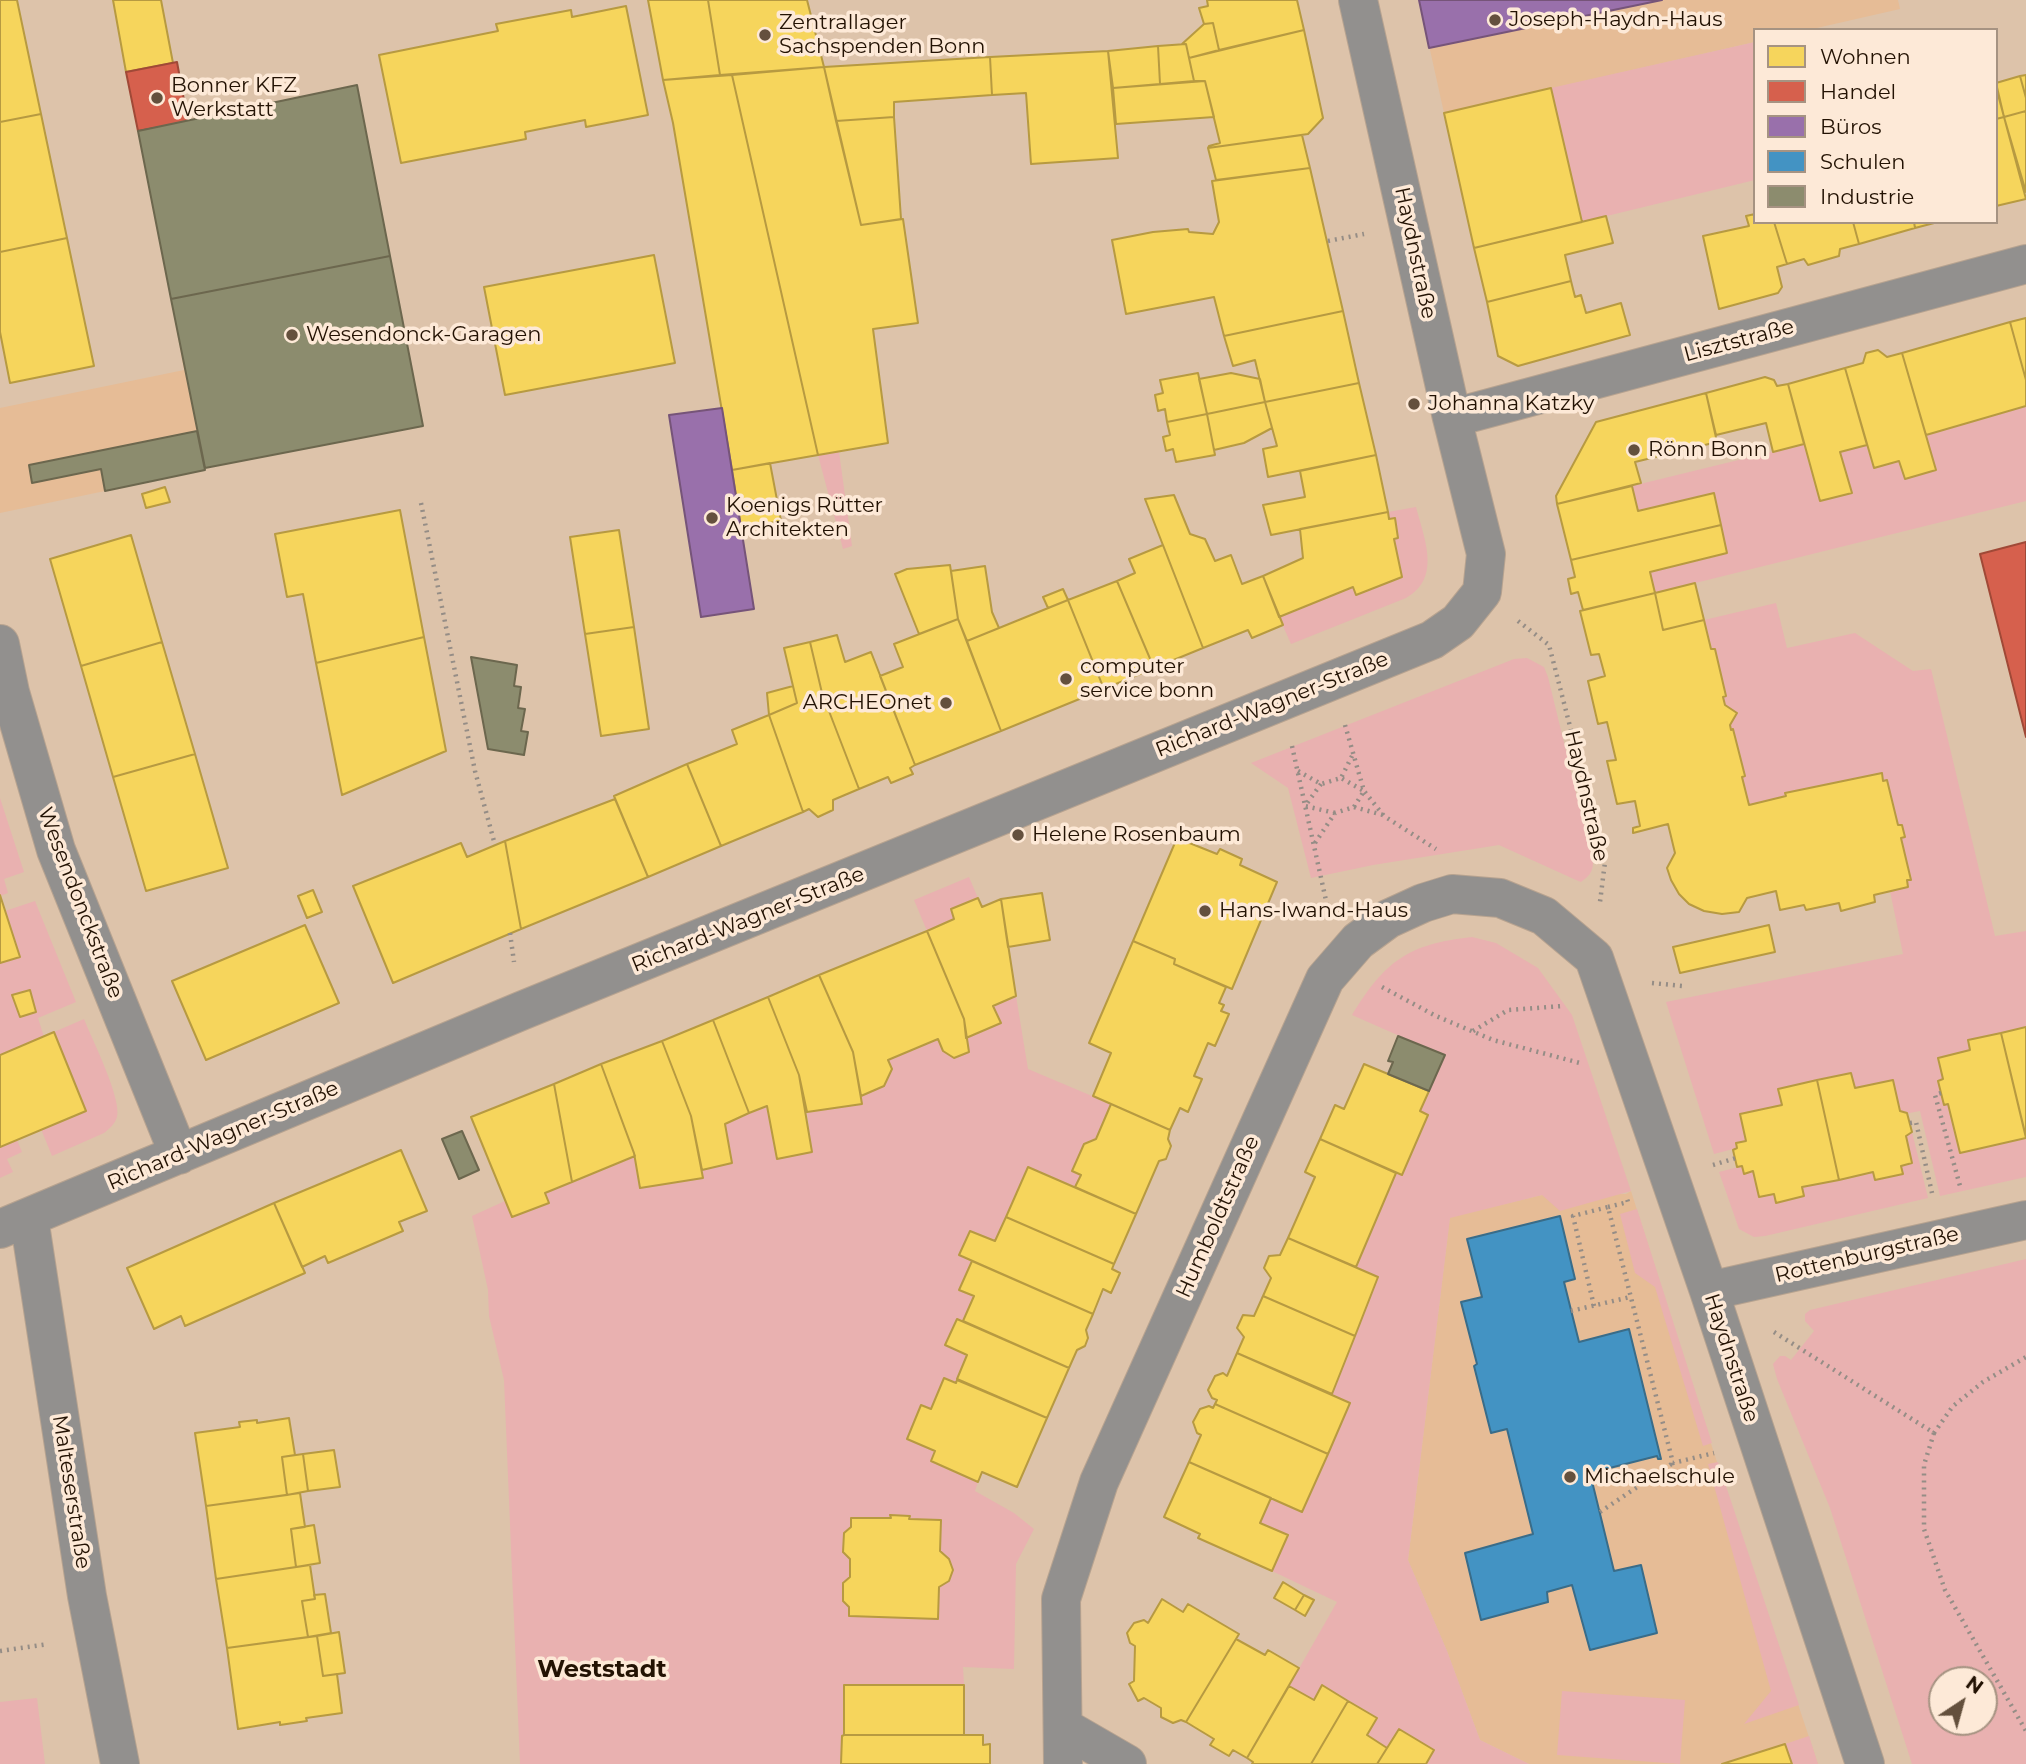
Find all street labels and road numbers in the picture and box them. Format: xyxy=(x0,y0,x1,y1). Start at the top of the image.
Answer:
street label: Haydnstraße xyxy=(1389,185,1441,321)
street label: Lisztstraße xyxy=(1681,314,1797,368)
street label: Richard-Wagner-Straße xyxy=(1152,647,1392,763)
street label: Haydnstraße xyxy=(1559,728,1613,864)
street label: Wesendonckstraße xyxy=(32,804,128,1002)
street label: Richard-Wagner-Straße xyxy=(628,862,868,978)
street label: Richard-Wagner-Straße xyxy=(104,1076,342,1196)
street label: Humboldtstraße xyxy=(1171,1132,1265,1302)
street label: Rottenburgstraße xyxy=(1773,1222,1961,1288)
street label: Haydnstraße xyxy=(1698,1290,1764,1426)
street label: Malteserstraße xyxy=(46,1413,96,1571)

